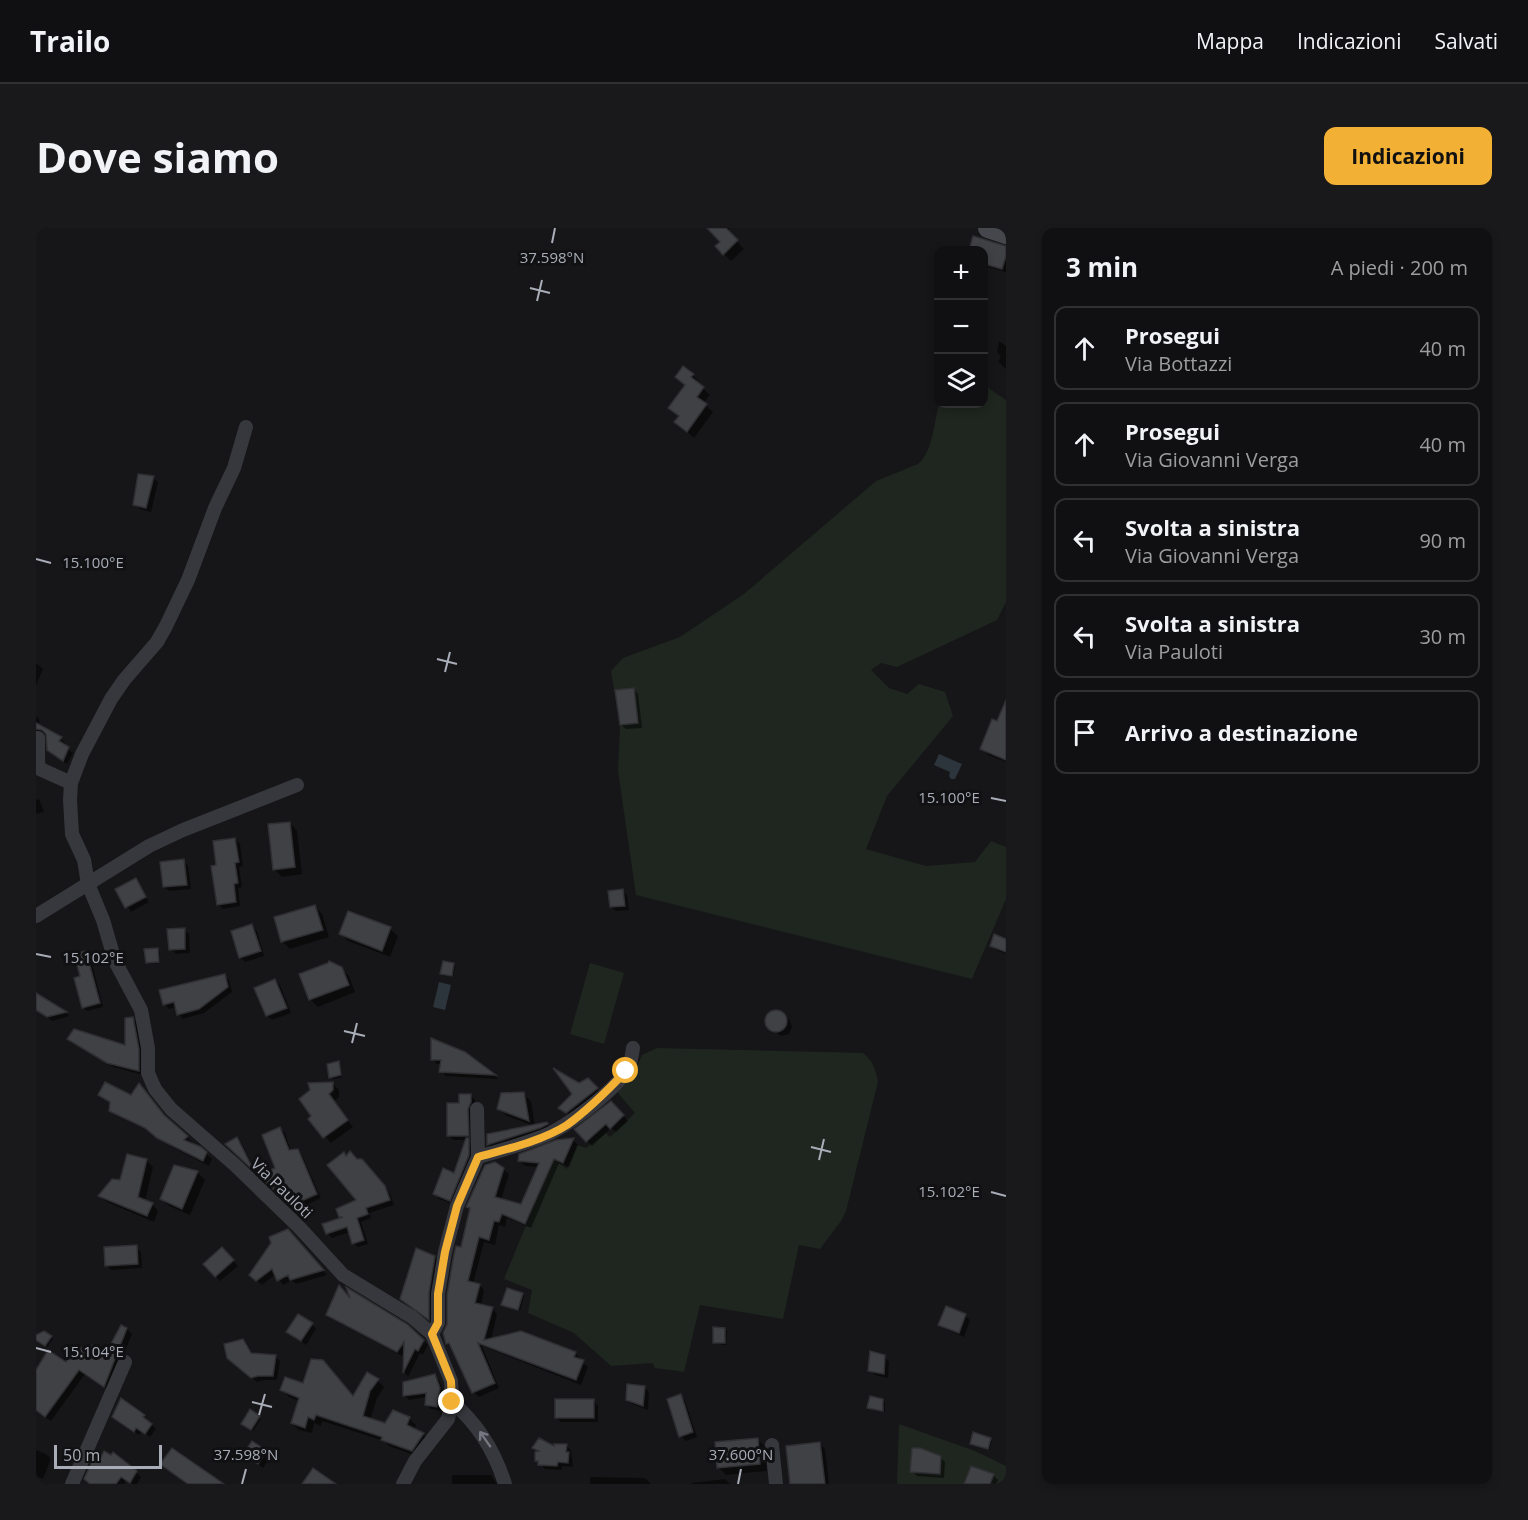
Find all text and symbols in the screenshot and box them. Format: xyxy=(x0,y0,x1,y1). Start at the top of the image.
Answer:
text: Trailo xyxy=(30,22,110,60)
text: Mappa xyxy=(1196,27,1264,55)
text: Indicazioni xyxy=(1297,27,1402,55)
text: Salvati xyxy=(1435,27,1498,55)
button: Indicazioni xyxy=(1324,127,1492,185)
text: Dove siamo xyxy=(36,128,279,185)
map controls xyxy=(934,246,988,408)
button: + xyxy=(934,246,988,300)
text: 37.598°N xyxy=(520,247,584,267)
text: 3 min xyxy=(1066,249,1138,285)
text: A piedi · 200 m xyxy=(1331,254,1468,281)
button: − xyxy=(934,300,988,354)
text: Prosegui xyxy=(1125,320,1220,350)
icon: ahead xyxy=(1068,332,1101,365)
text: 40 m xyxy=(1419,335,1466,362)
text: Via Bottazzi xyxy=(1125,350,1232,377)
button: layers xyxy=(934,354,988,408)
text: Prosegui xyxy=(1125,416,1220,446)
icon: ahead xyxy=(1068,428,1101,461)
text: 40 m xyxy=(1419,431,1466,458)
text: Via Giovanni Verga xyxy=(1125,446,1299,473)
text: Svolta a sinistra xyxy=(1125,512,1300,542)
icon: left xyxy=(1068,524,1101,557)
text: 90 m xyxy=(1419,527,1466,554)
text: Via Giovanni Verga xyxy=(1125,542,1299,569)
text: 15.100°E xyxy=(62,552,124,572)
text: Svolta a sinistra xyxy=(1125,608,1300,638)
icon: left xyxy=(1068,620,1101,653)
text: 30 m xyxy=(1419,623,1466,650)
text: Via Pauloti xyxy=(1125,638,1223,665)
icon: arrive xyxy=(1068,716,1101,749)
text: Arrivo a destinazione xyxy=(1125,717,1358,747)
text: 15.100°E xyxy=(918,787,980,807)
text: 15.102°E xyxy=(62,947,124,967)
route start xyxy=(612,1057,638,1083)
street label: Via Pauloti xyxy=(246,1153,318,1223)
text: 15.102°E xyxy=(918,1181,980,1201)
text: 15.104°E xyxy=(62,1341,124,1361)
route end xyxy=(438,1388,464,1414)
one-way arrow xyxy=(479,1432,491,1448)
scale bar xyxy=(54,1442,162,1470)
text: 50 m xyxy=(63,1444,100,1466)
text: 37.598°N xyxy=(214,1444,278,1464)
text: 37.600°N xyxy=(709,1444,773,1464)

